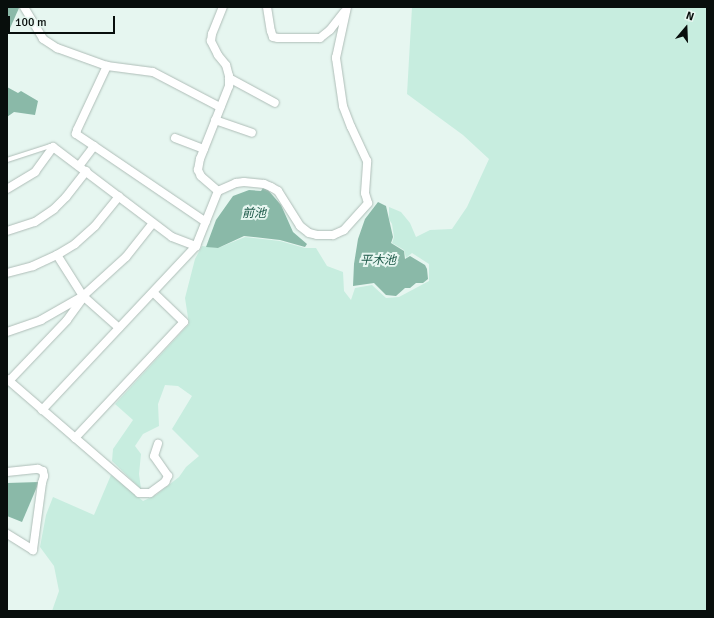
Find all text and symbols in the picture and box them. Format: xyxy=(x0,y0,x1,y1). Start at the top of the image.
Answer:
scale bar xyxy=(10,8,117,34)
north arrow xyxy=(666,8,706,48)
text: N xyxy=(684,9,696,24)
text: 100 m xyxy=(15,15,47,30)
water label: 前池 xyxy=(242,207,266,221)
water label: 平木池 xyxy=(360,254,396,268)

